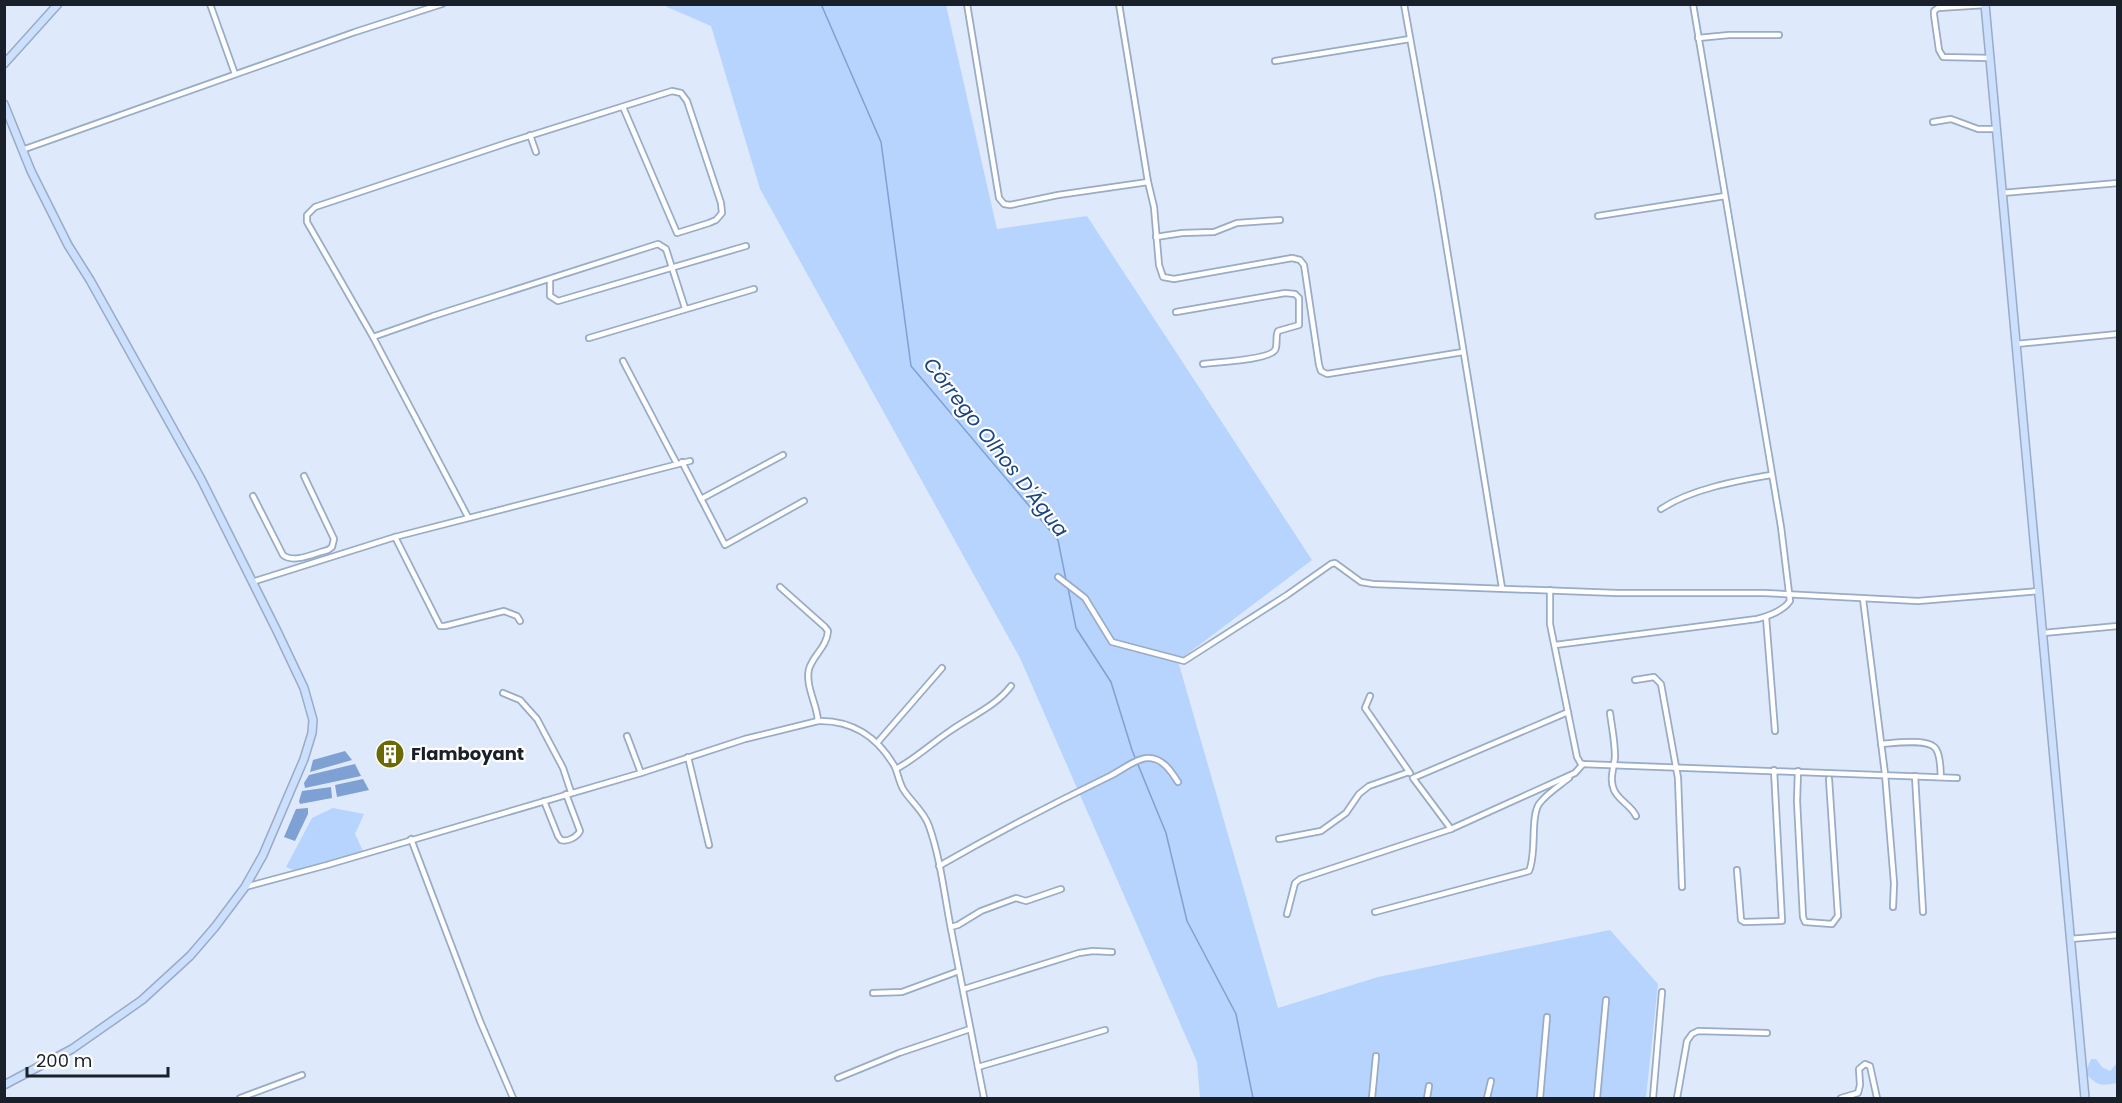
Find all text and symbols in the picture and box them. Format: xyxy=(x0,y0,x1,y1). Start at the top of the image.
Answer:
water label: Córrego Olhos D'Água xyxy=(917,351,1075,543)
building icon: Flamboyant xyxy=(374,738,406,770)
place label: Flamboyant xyxy=(411,741,524,766)
scale bar xyxy=(27,1040,168,1078)
text: 200 m xyxy=(36,1048,92,1073)

